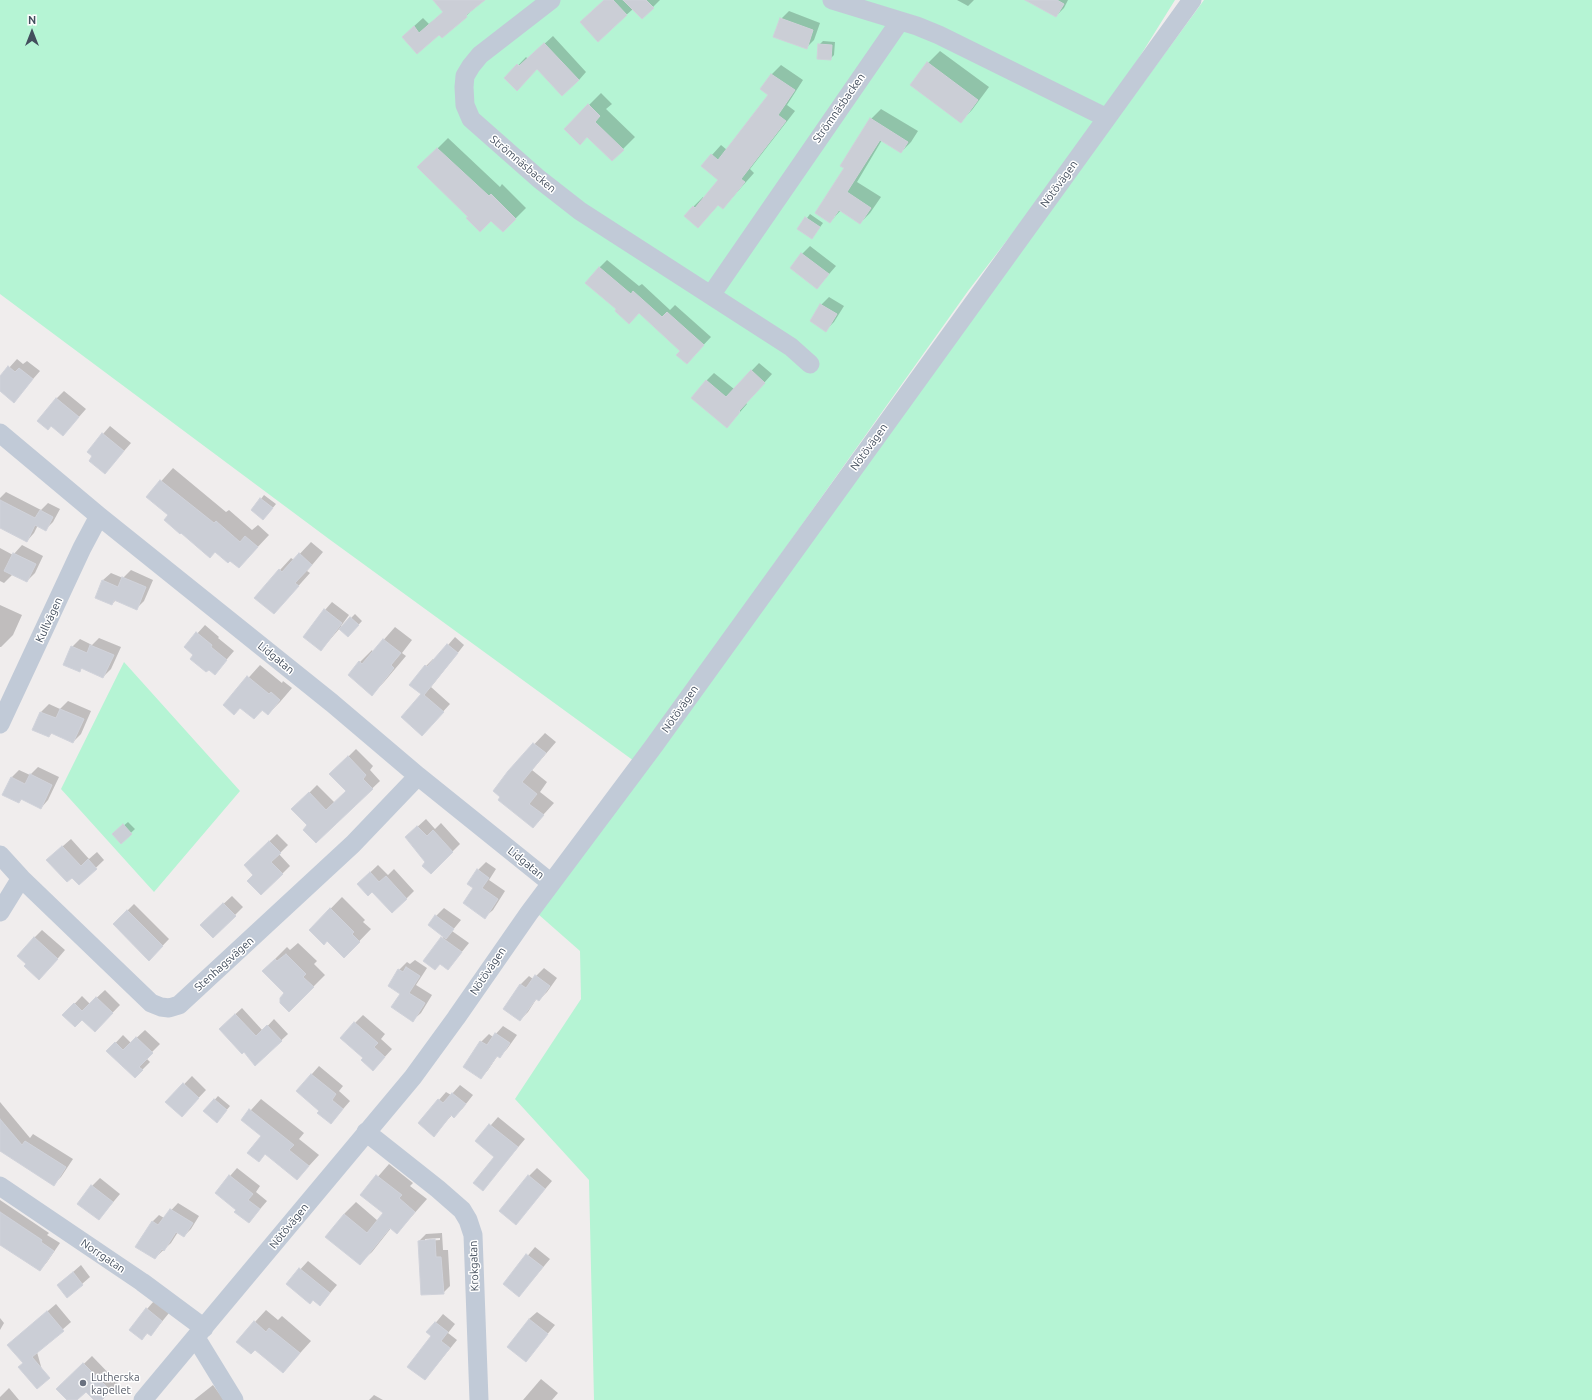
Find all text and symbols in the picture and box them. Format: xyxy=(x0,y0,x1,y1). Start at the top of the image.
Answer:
north arrow xyxy=(12,12,52,52)
text: N xyxy=(28,14,36,26)
street label: Strömnäsbacken xyxy=(810,71,868,145)
street label: Strömnäsbacken xyxy=(487,133,559,195)
street label: Nötövägen xyxy=(1038,158,1080,210)
street label: Nötövägen xyxy=(848,421,890,473)
street label: Kullvägen xyxy=(33,595,65,645)
street label: Lidgatan xyxy=(255,639,297,677)
street label: Nötövägen xyxy=(659,683,701,735)
street label: Lidgatan xyxy=(505,844,547,882)
street label: Stenhagsvägen xyxy=(192,934,256,994)
street label: Nötövägen xyxy=(467,945,509,997)
street label: Nötövägen xyxy=(267,1201,311,1251)
street label: Norrgatan xyxy=(78,1236,128,1276)
street label: Krokgatan xyxy=(467,1240,481,1292)
place label: Lutherska kapellet xyxy=(91,1370,140,1396)
marker: Lutherska kapellet xyxy=(78,1378,88,1388)

